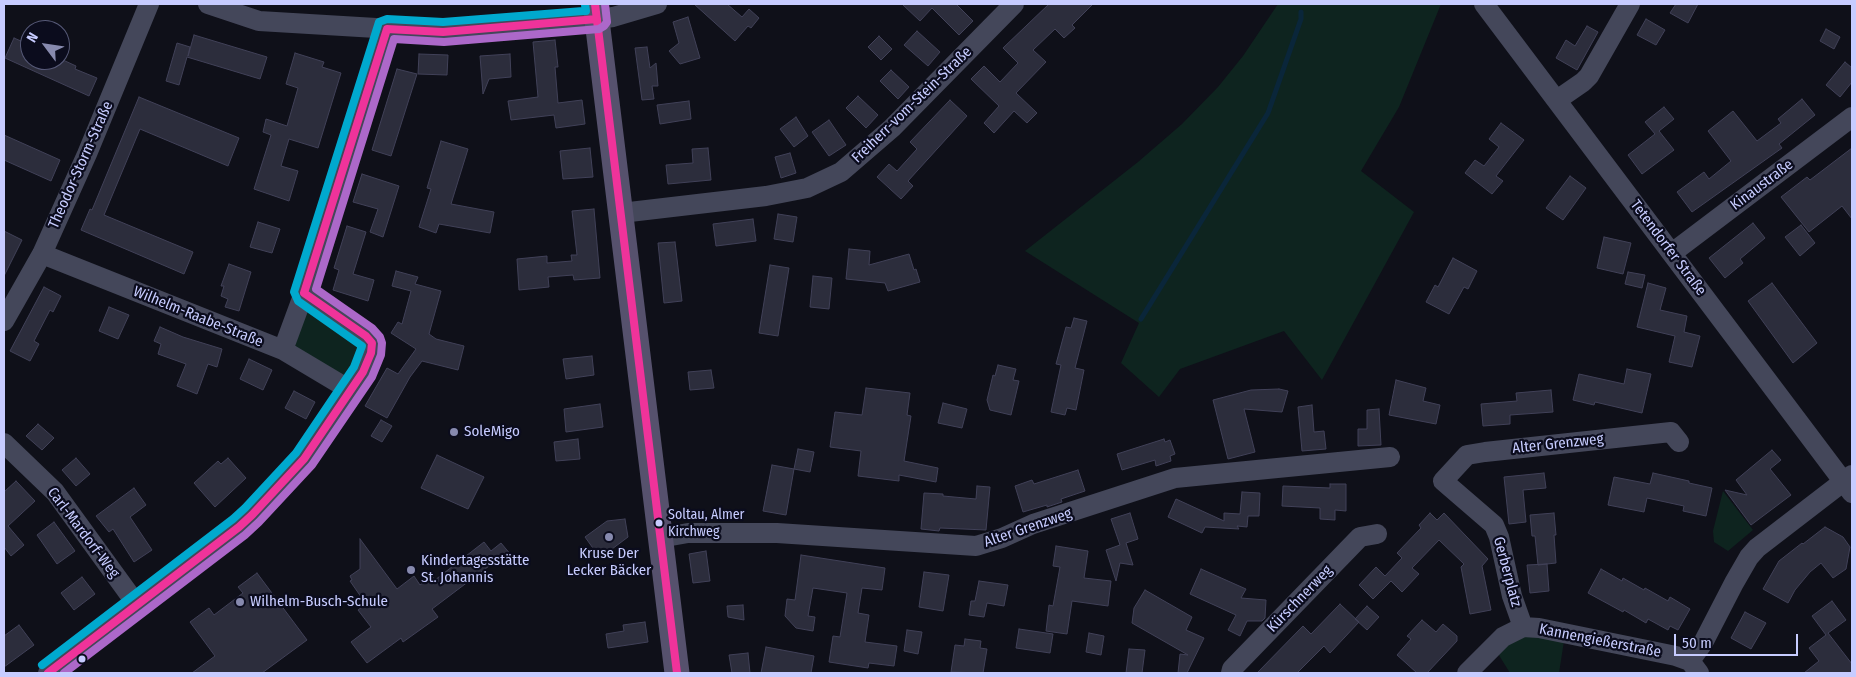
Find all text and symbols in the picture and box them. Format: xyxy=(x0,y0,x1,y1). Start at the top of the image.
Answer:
north arrow xyxy=(20,20,70,70)
text: N xyxy=(23,30,42,46)
street label: Freiherr-vom-Stein-Straße xyxy=(848,43,976,167)
street label: Theodor-Storm-Straße xyxy=(45,99,117,231)
street label: Kinaustraße xyxy=(1727,156,1797,214)
street label: Tetendorfer Straße xyxy=(1626,197,1710,299)
street label: Wilhelm-Raabe-Straße xyxy=(131,283,265,351)
place label: SoleMigo xyxy=(464,423,520,441)
marker: SoleMigo xyxy=(448,426,460,438)
street label: Alter Grenzweg xyxy=(1511,430,1605,458)
street label: Carl-Mardorf-Weg xyxy=(43,484,123,582)
street label: Alter Grenzweg xyxy=(982,505,1074,551)
place label: Soltau, Almer Kirchweg xyxy=(668,507,745,540)
marker: Soltau, Almer Kirchweg xyxy=(654,518,664,528)
marker: Kruse Der Lecker Bäcker xyxy=(603,531,615,543)
street label: Gerberplatz xyxy=(1489,535,1525,609)
place label: Kruse Der Lecker Bäcker xyxy=(567,545,651,580)
place label: Kindertagesstätte St. Johannis xyxy=(421,552,529,587)
street label: Kürschnerweg xyxy=(1264,562,1336,636)
marker: Kindertagesstätte St. Johannis xyxy=(405,564,417,576)
place label: Wilhelm-Busch-Schule xyxy=(250,593,388,611)
marker: Wilhelm-Busch-Schule xyxy=(234,596,246,608)
street label: Kannengießerstraße xyxy=(1537,620,1663,662)
scale bar xyxy=(1676,624,1800,656)
text: 50 m xyxy=(1682,634,1712,652)
unlabelled marker xyxy=(77,654,87,664)

